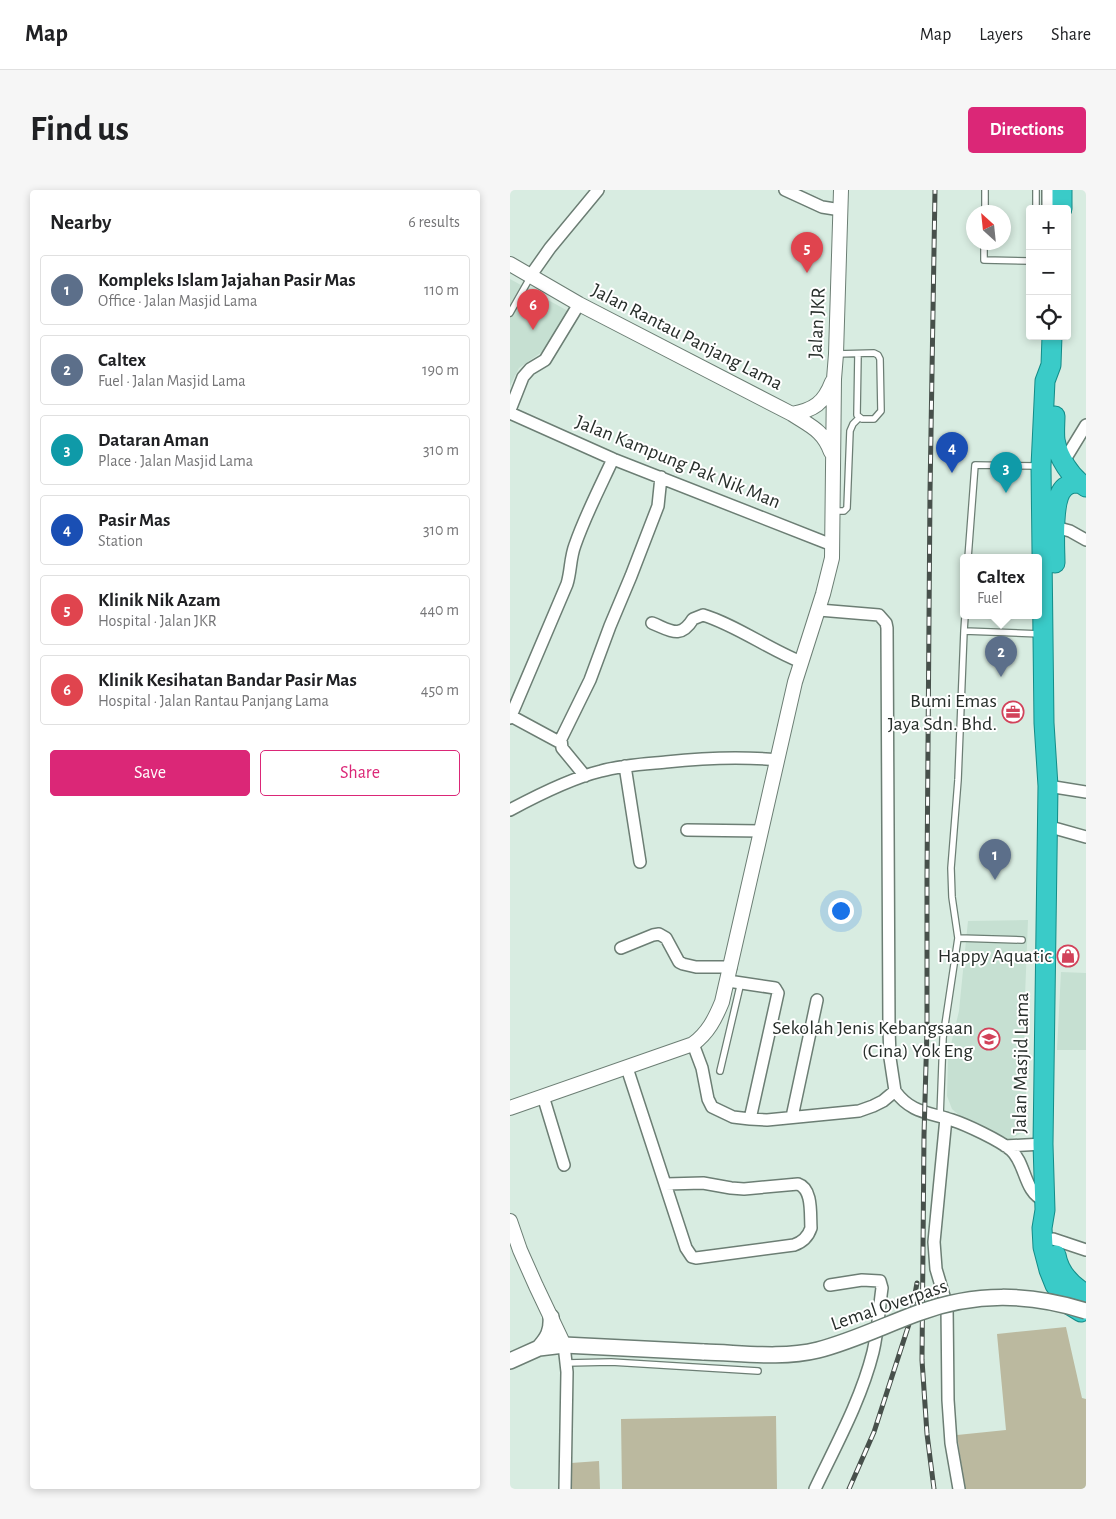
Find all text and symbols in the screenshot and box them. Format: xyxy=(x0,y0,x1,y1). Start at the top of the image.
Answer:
text: Map xyxy=(25,22,68,46)
text: Map xyxy=(920,26,951,44)
text: Layers xyxy=(979,26,1023,44)
text: Share xyxy=(1051,26,1091,44)
button: Directions xyxy=(968,107,1086,153)
text: Find us xyxy=(30,112,129,147)
north arrow xyxy=(966,205,1011,250)
map controls xyxy=(1026,205,1071,340)
button: + xyxy=(1026,205,1071,250)
text: Nearby xyxy=(50,212,111,233)
text: 6 results xyxy=(408,214,460,230)
pin: 5 xyxy=(791,232,823,273)
button: − xyxy=(1026,250,1071,295)
text: Kompleks Islam Jajahan Pasir Mas xyxy=(98,271,356,290)
street label: Jalan Rantau Panjang Lama xyxy=(588,280,786,394)
text: 1 xyxy=(64,282,70,298)
text: 110 m xyxy=(424,282,459,298)
street label: Jalan JKR xyxy=(805,287,829,359)
pin: 6 xyxy=(517,289,549,330)
text: Office · Jalan Masjid Lama xyxy=(98,293,257,309)
button: locate xyxy=(1026,295,1071,340)
text: Caltex xyxy=(98,351,146,370)
text: 2 xyxy=(63,362,71,378)
text: 190 m xyxy=(422,362,459,378)
text: Fuel · Jalan Masjid Lama xyxy=(98,373,246,389)
street label: Jalan Kampung Pak Nik Man xyxy=(573,412,783,512)
text: Dataran Aman xyxy=(98,431,209,450)
pin: 4 xyxy=(936,432,968,473)
text: 3 xyxy=(64,442,70,458)
text: 310 m xyxy=(423,442,459,458)
pin: 3 xyxy=(990,452,1022,493)
text: Place · Jalan Masjid Lama xyxy=(98,453,253,469)
text: Pasir Mas xyxy=(98,511,170,530)
text: 4 xyxy=(63,522,71,538)
text: 310 m xyxy=(423,522,459,538)
text: Station xyxy=(98,533,143,549)
popup xyxy=(960,554,1042,619)
text: Caltex xyxy=(977,568,1025,587)
text: Fuel xyxy=(977,590,1003,606)
text: Klinik Nik Azam xyxy=(98,591,221,610)
text: 5 xyxy=(64,602,70,618)
text: 440 m xyxy=(420,602,459,618)
text: Hospital · Jalan JKR xyxy=(98,613,217,629)
pin: 2 xyxy=(985,636,1017,677)
text: Klinik Kesihatan Bandar Pasir Mas xyxy=(98,671,357,690)
text: 6 xyxy=(63,682,71,698)
text: 450 m xyxy=(421,682,459,698)
place label: Bumi Emas Jaya Sdn. Bhd. xyxy=(888,691,997,734)
text: Hospital · Jalan Rantau Panjang Lama xyxy=(98,693,329,709)
office icon: Bumi Emas Jaya Sdn. Bhd. xyxy=(1001,700,1025,724)
button: Save xyxy=(50,750,250,796)
button: Share xyxy=(260,750,460,796)
pin: 1 xyxy=(979,839,1011,880)
your location xyxy=(828,898,854,924)
shop icon: Happy Aquatic xyxy=(1056,944,1080,968)
place label: Happy Aquatic xyxy=(938,946,1052,966)
street label: Jalan Masjid Lama xyxy=(1010,992,1032,1134)
place label: Sekolah Jenis Kebangsaan (Cina) Yok Eng xyxy=(772,1018,973,1061)
school or university icon: Sekolah Jenis Kebangsaan (Cina) Yok Eng xyxy=(977,1027,1001,1051)
street label: Lemal Overpass xyxy=(828,1276,950,1334)

